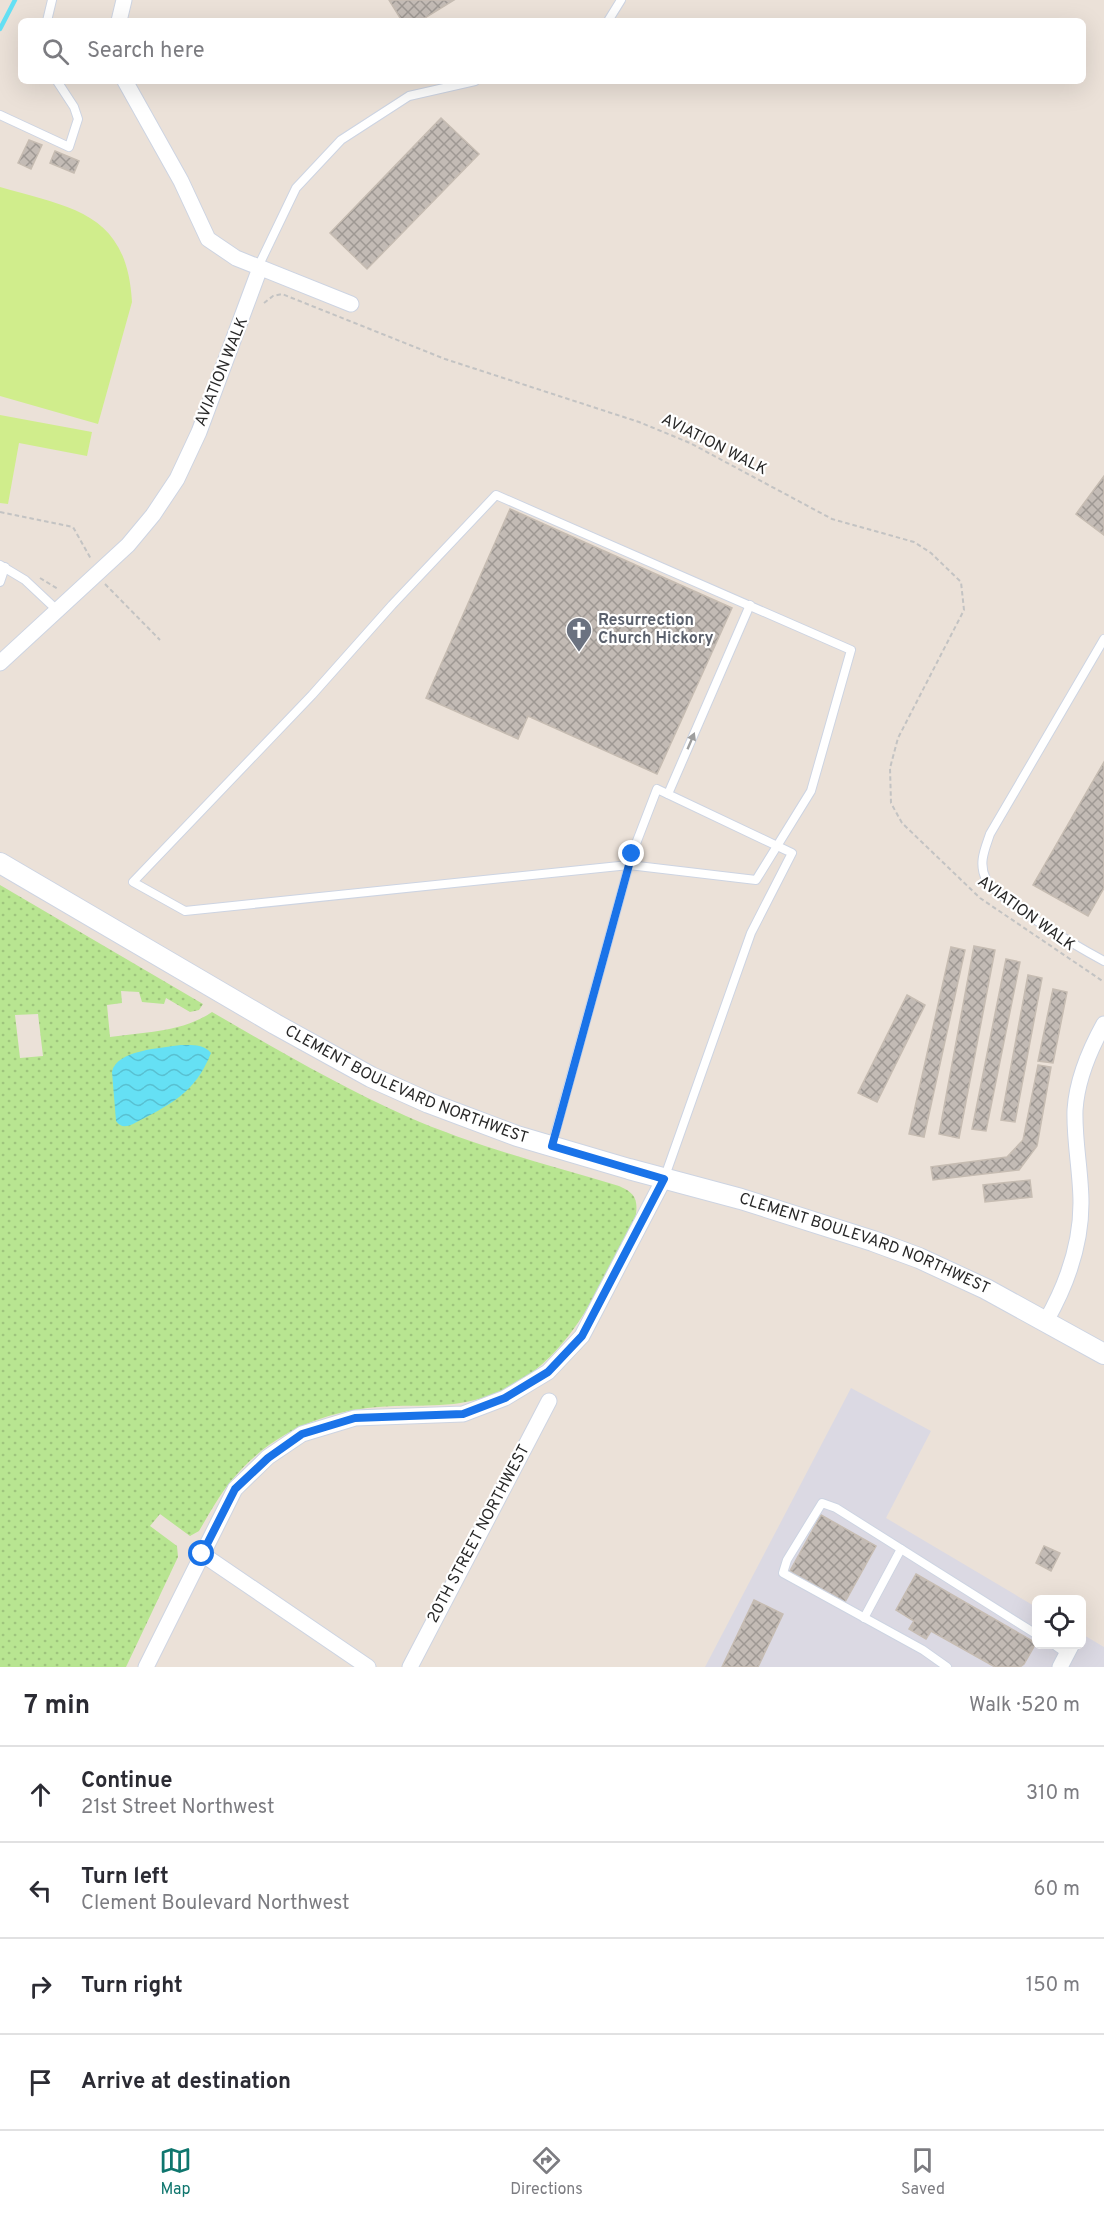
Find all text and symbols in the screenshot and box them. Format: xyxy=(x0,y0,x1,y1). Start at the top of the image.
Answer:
search box xyxy=(18,18,1086,84)
icon: search xyxy=(39,35,72,68)
text: Search here xyxy=(87,38,205,65)
street label: AVIATION WALK xyxy=(191,314,253,430)
street label: AVIATION WALK xyxy=(658,410,770,480)
place label: Resurrection Church Hickory xyxy=(598,611,714,649)
church icon: Resurrection Church Hickory xyxy=(564,615,594,653)
one-way arrow xyxy=(686,731,696,749)
route end xyxy=(618,840,644,866)
street label: AVIATION WALK xyxy=(973,872,1079,956)
street label: CLEMENT BOULEVARD NORTHWEST xyxy=(281,1021,530,1149)
street label: CLEMENT BOULEVARD NORTHWEST xyxy=(737,1189,993,1299)
street label: 20TH STREET NORTHWEST xyxy=(423,1441,535,1627)
route start xyxy=(188,1540,214,1566)
map controls xyxy=(1032,1595,1086,1649)
button: locate xyxy=(1032,1595,1086,1649)
text: 7 min xyxy=(24,1690,90,1723)
text: Walk · 520 m xyxy=(969,1693,1080,1719)
text: Continue xyxy=(81,1768,172,1795)
icon: ahead xyxy=(24,1778,57,1811)
text: 310 m xyxy=(1026,1781,1080,1807)
text: 21st Street Northwest xyxy=(81,1795,274,1821)
text: Turn left xyxy=(81,1864,169,1891)
icon: left xyxy=(24,1874,57,1907)
text: 60 m xyxy=(1034,1877,1080,1903)
text: Clement Boulevard Northwest xyxy=(81,1891,350,1917)
icon: right xyxy=(24,1970,57,2003)
text: Turn right xyxy=(81,1973,183,2000)
text: 150 m xyxy=(1026,1973,1080,1999)
icon: arrive xyxy=(24,2066,57,2099)
text: Arrive at destination xyxy=(81,2069,291,2096)
tab: Map xyxy=(159,2144,192,2200)
tab: Directions xyxy=(510,2144,583,2200)
tab: Saved xyxy=(901,2144,945,2200)

